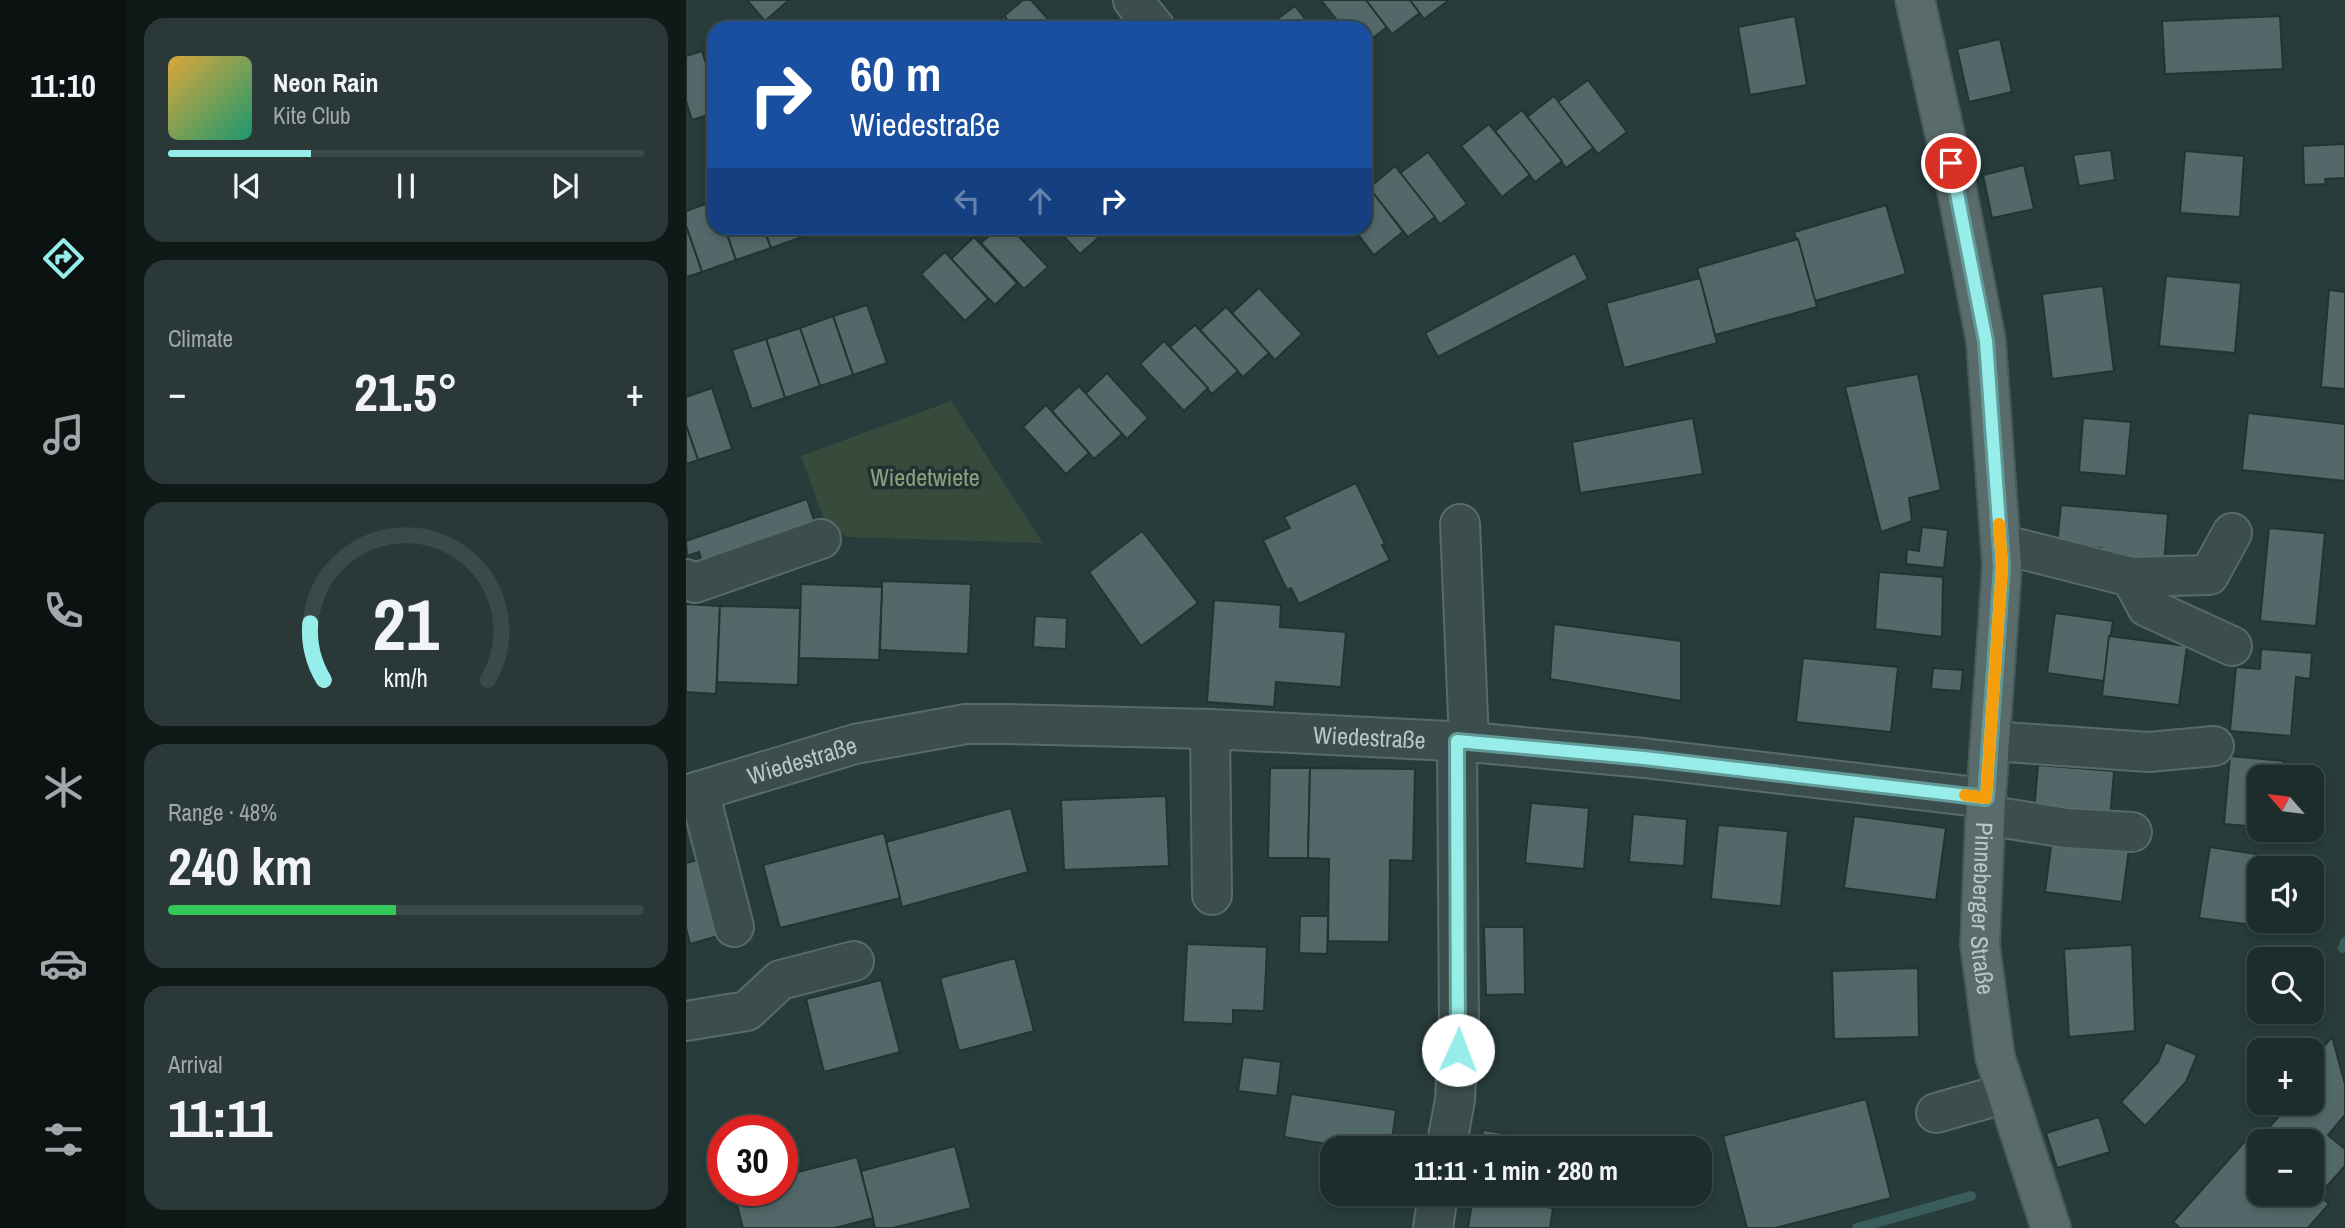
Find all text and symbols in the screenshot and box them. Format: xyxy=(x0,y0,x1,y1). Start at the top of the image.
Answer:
text: 60 m xyxy=(850,40,942,106)
icon: right xyxy=(735,49,826,140)
text: 11:10 xyxy=(30,64,96,107)
text: Neon Rain xyxy=(273,65,378,100)
text: Kite Club xyxy=(273,100,351,131)
text: Wiedestraße xyxy=(850,103,1000,146)
pin xyxy=(1921,133,1981,193)
icon: arrive xyxy=(1932,144,1970,182)
icon: previous xyxy=(228,167,266,205)
icon: pause xyxy=(387,167,425,205)
icon: next xyxy=(546,167,584,205)
icon: left xyxy=(948,182,986,220)
icon: ahead xyxy=(1021,182,1059,220)
icon: right xyxy=(1094,182,1132,220)
icon: directions xyxy=(39,234,88,283)
text: Climate xyxy=(168,323,233,354)
text: 21.5° xyxy=(354,357,458,427)
text: − xyxy=(168,367,186,418)
text: + xyxy=(626,367,644,418)
icon: music xyxy=(39,410,88,459)
park label: Wiedetwiete xyxy=(870,461,980,493)
text: 21 xyxy=(373,575,440,673)
icon: phone xyxy=(39,586,88,635)
text: km/h xyxy=(384,661,428,695)
street label: Wiedestraße xyxy=(1312,718,1427,756)
street label: Wiedestraße xyxy=(743,728,860,792)
icon: climate xyxy=(39,763,88,812)
north arrow xyxy=(2247,765,2324,842)
map controls xyxy=(2247,765,2324,1206)
text: Range · 48% xyxy=(168,797,277,828)
street label: Pinneberger Straße xyxy=(1964,821,2002,997)
text: 240 km xyxy=(168,831,313,901)
button: sound xyxy=(2247,856,2324,933)
icon: car xyxy=(39,939,88,988)
button: search xyxy=(2247,947,2324,1024)
position arrow xyxy=(1421,1013,1495,1087)
button: + xyxy=(2247,1038,2324,1115)
text: Arrival xyxy=(168,1049,223,1080)
text: 11:11 xyxy=(168,1083,272,1153)
icon: filters xyxy=(39,1115,88,1164)
speed limit sign: 30 xyxy=(707,1115,798,1206)
button: − xyxy=(2247,1129,2324,1206)
text: 11:11 · 1 min · 280 m xyxy=(1414,1153,1618,1188)

